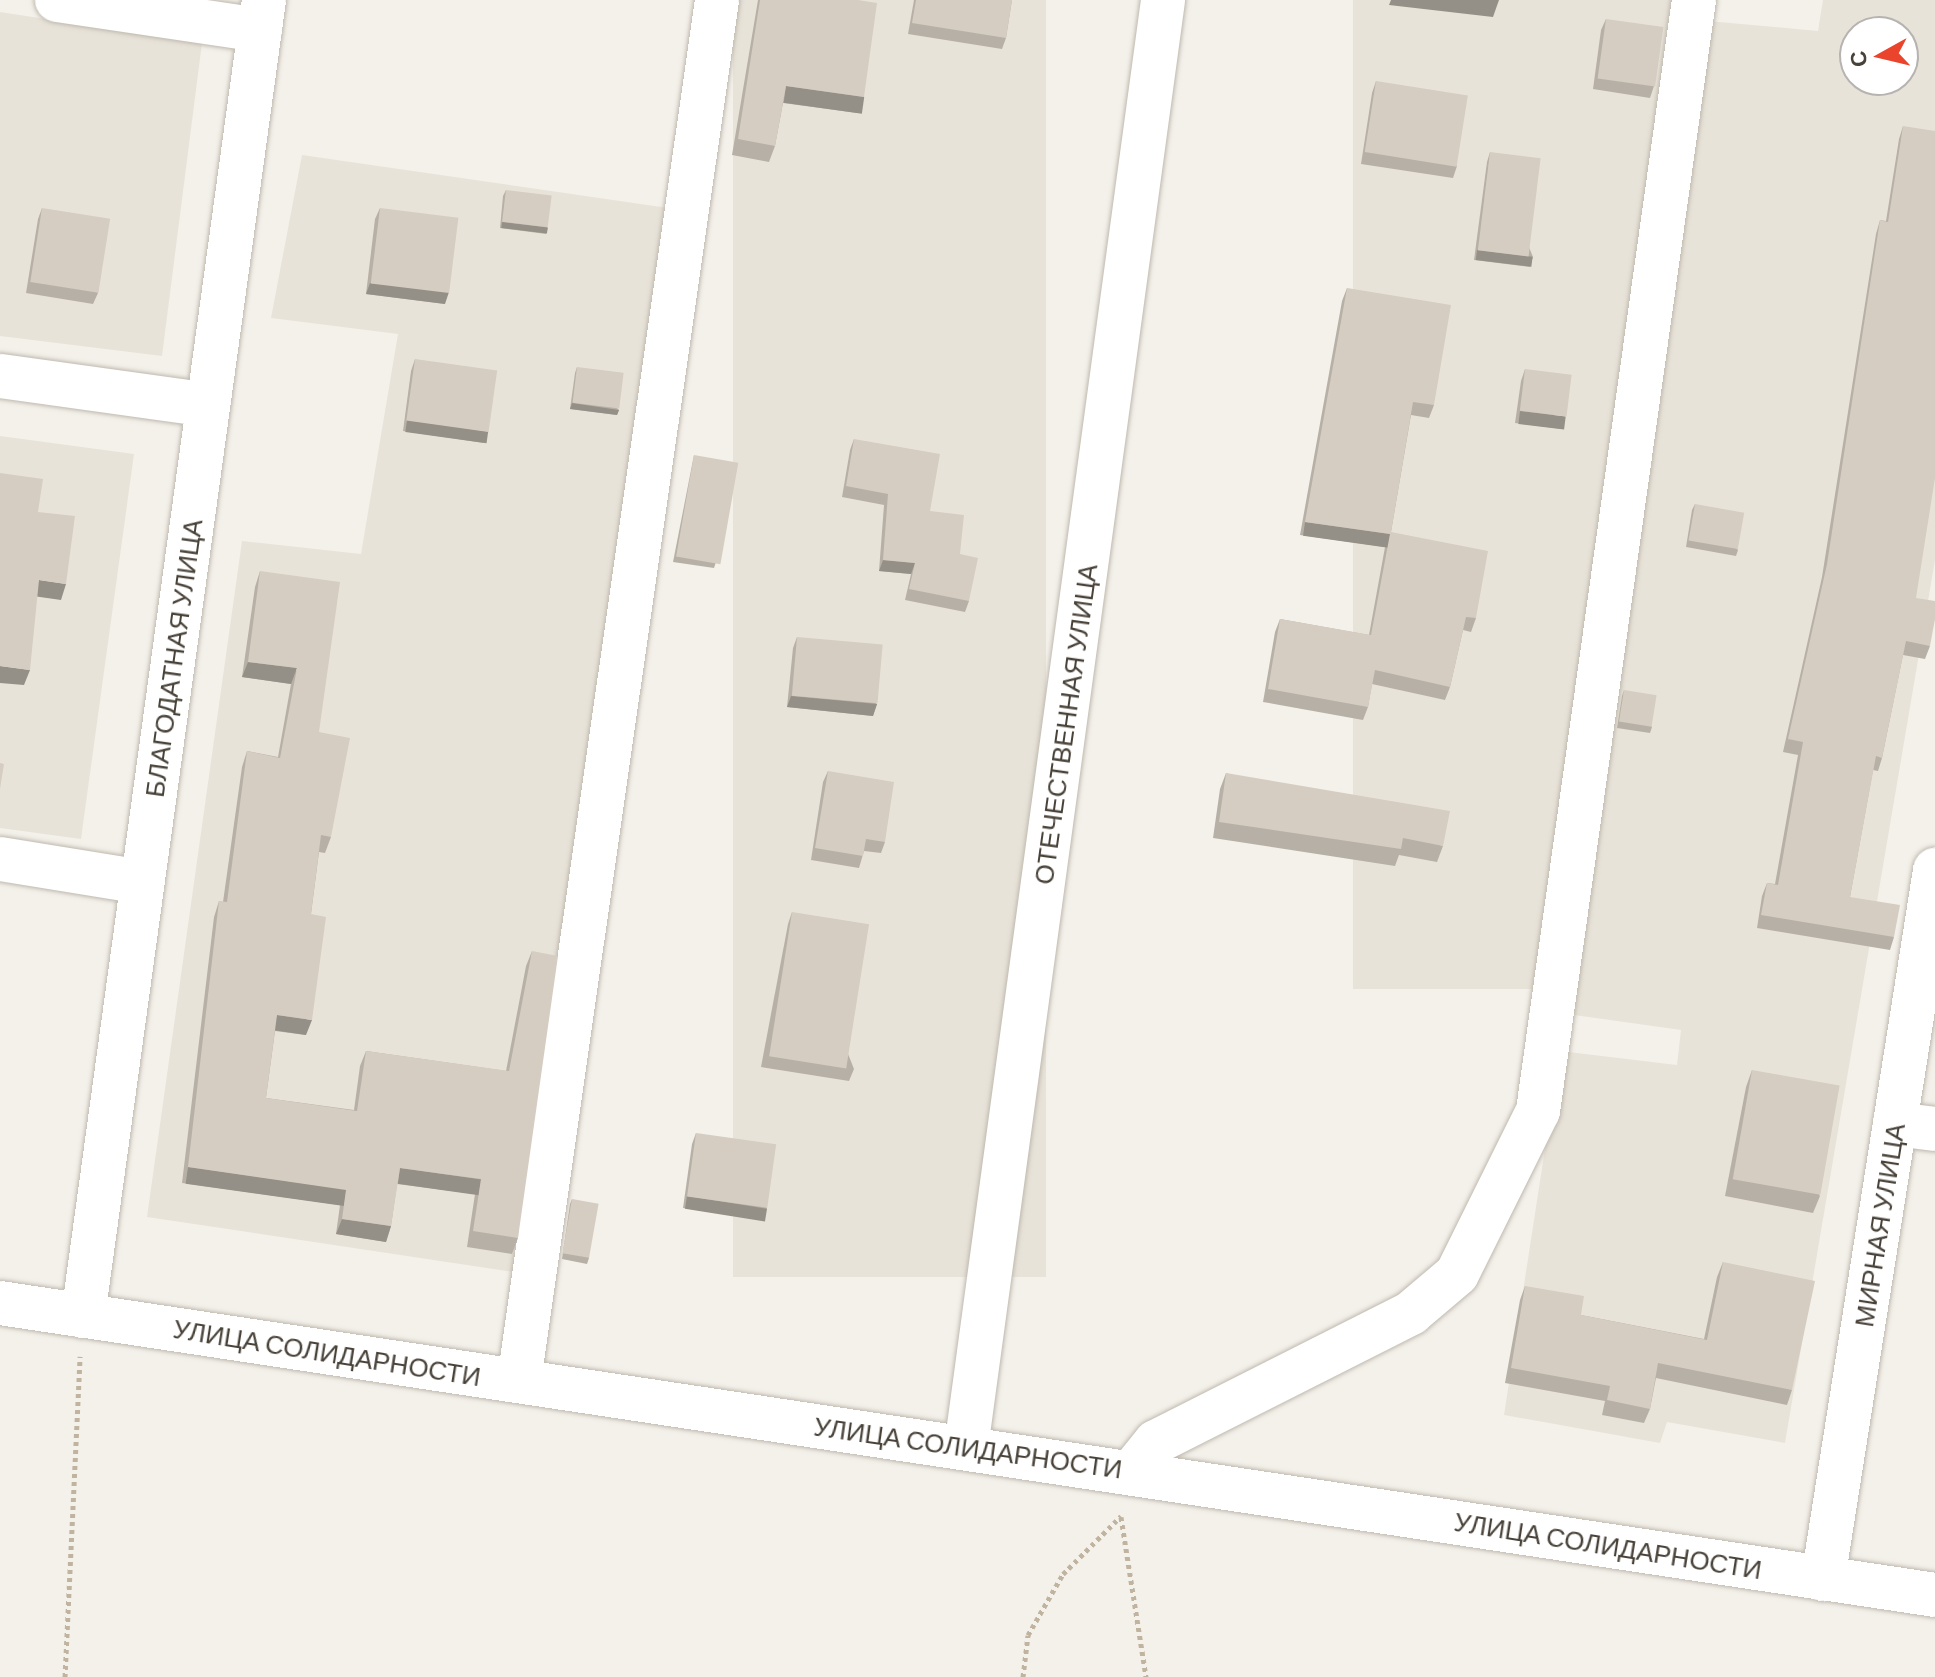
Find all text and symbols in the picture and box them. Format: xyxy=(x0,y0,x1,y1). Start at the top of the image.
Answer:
north arrow xyxy=(1839,16,1919,96)
text: С xyxy=(1843,49,1871,69)
street label: БЛАГОДАТНАЯ УЛИЦА xyxy=(138,517,208,799)
street label: ОТЕЧЕСТВЕННАЯ УЛИЦА xyxy=(1027,562,1103,886)
street label: МИРНАЯ УЛИЦА xyxy=(1847,1121,1911,1329)
street label: УЛИЦА СОЛИДАРНОСТИ xyxy=(171,1312,483,1392)
street label: УЛИЦА СОЛИДАРНОСТИ xyxy=(812,1410,1124,1484)
street label: УЛИЦА СОЛИДАРНОСТИ xyxy=(1452,1505,1764,1585)

